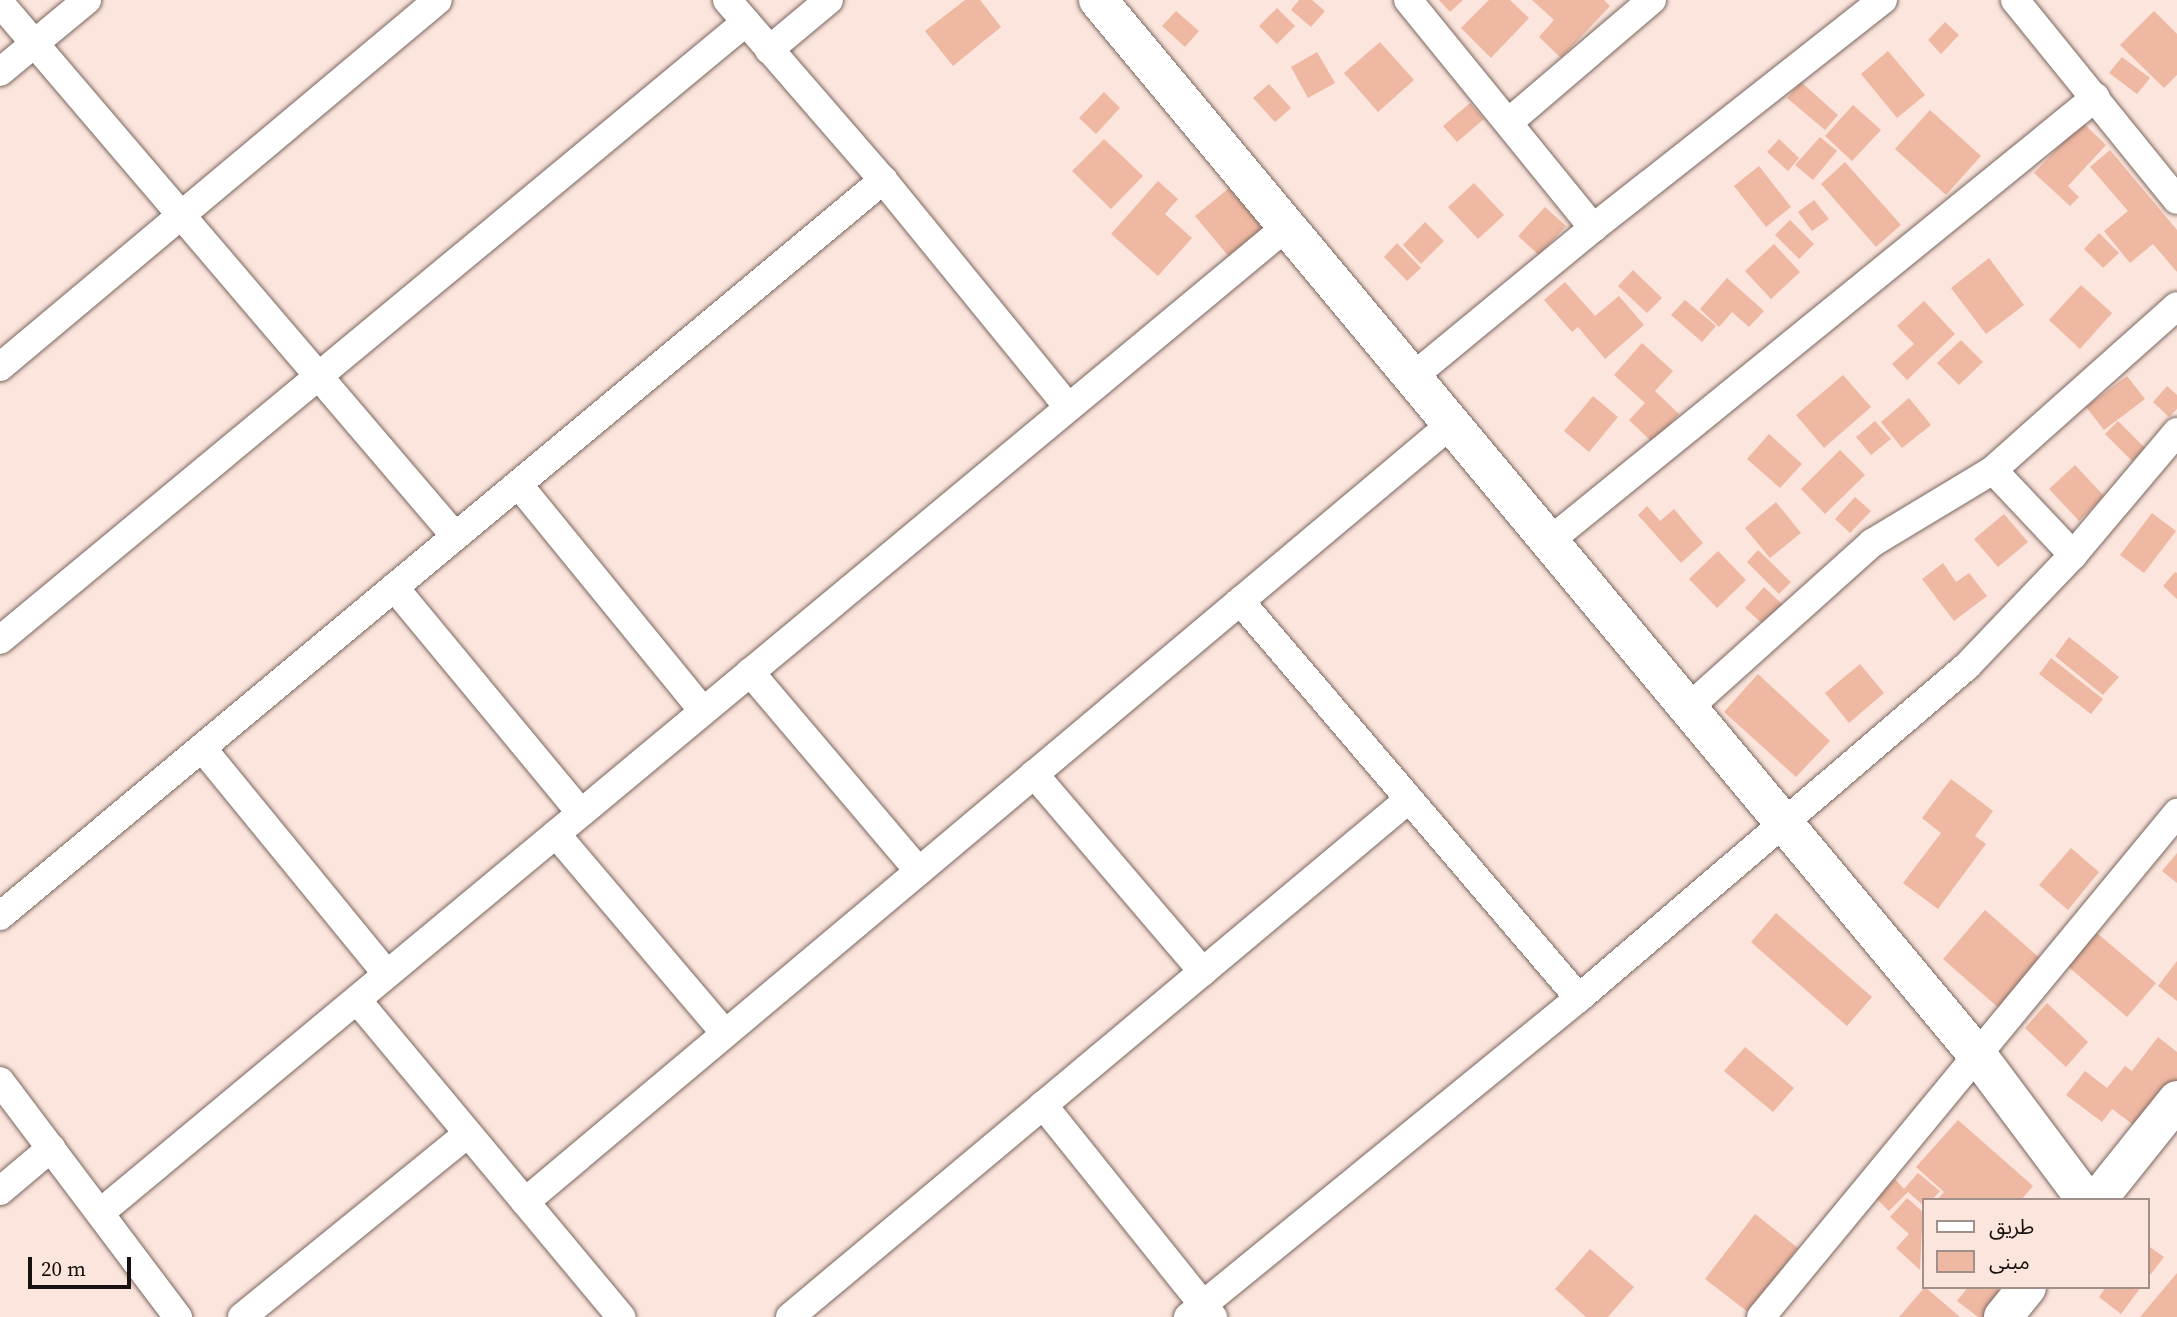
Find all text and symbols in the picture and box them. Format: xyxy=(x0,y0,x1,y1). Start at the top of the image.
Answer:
legend xyxy=(1922,1198,2149,1289)
text: طريق xyxy=(1989,1212,2034,1241)
scale bar xyxy=(32,1244,135,1288)
text: مبنى xyxy=(1989,1247,2030,1276)
text: 20 m xyxy=(41,1254,86,1283)

